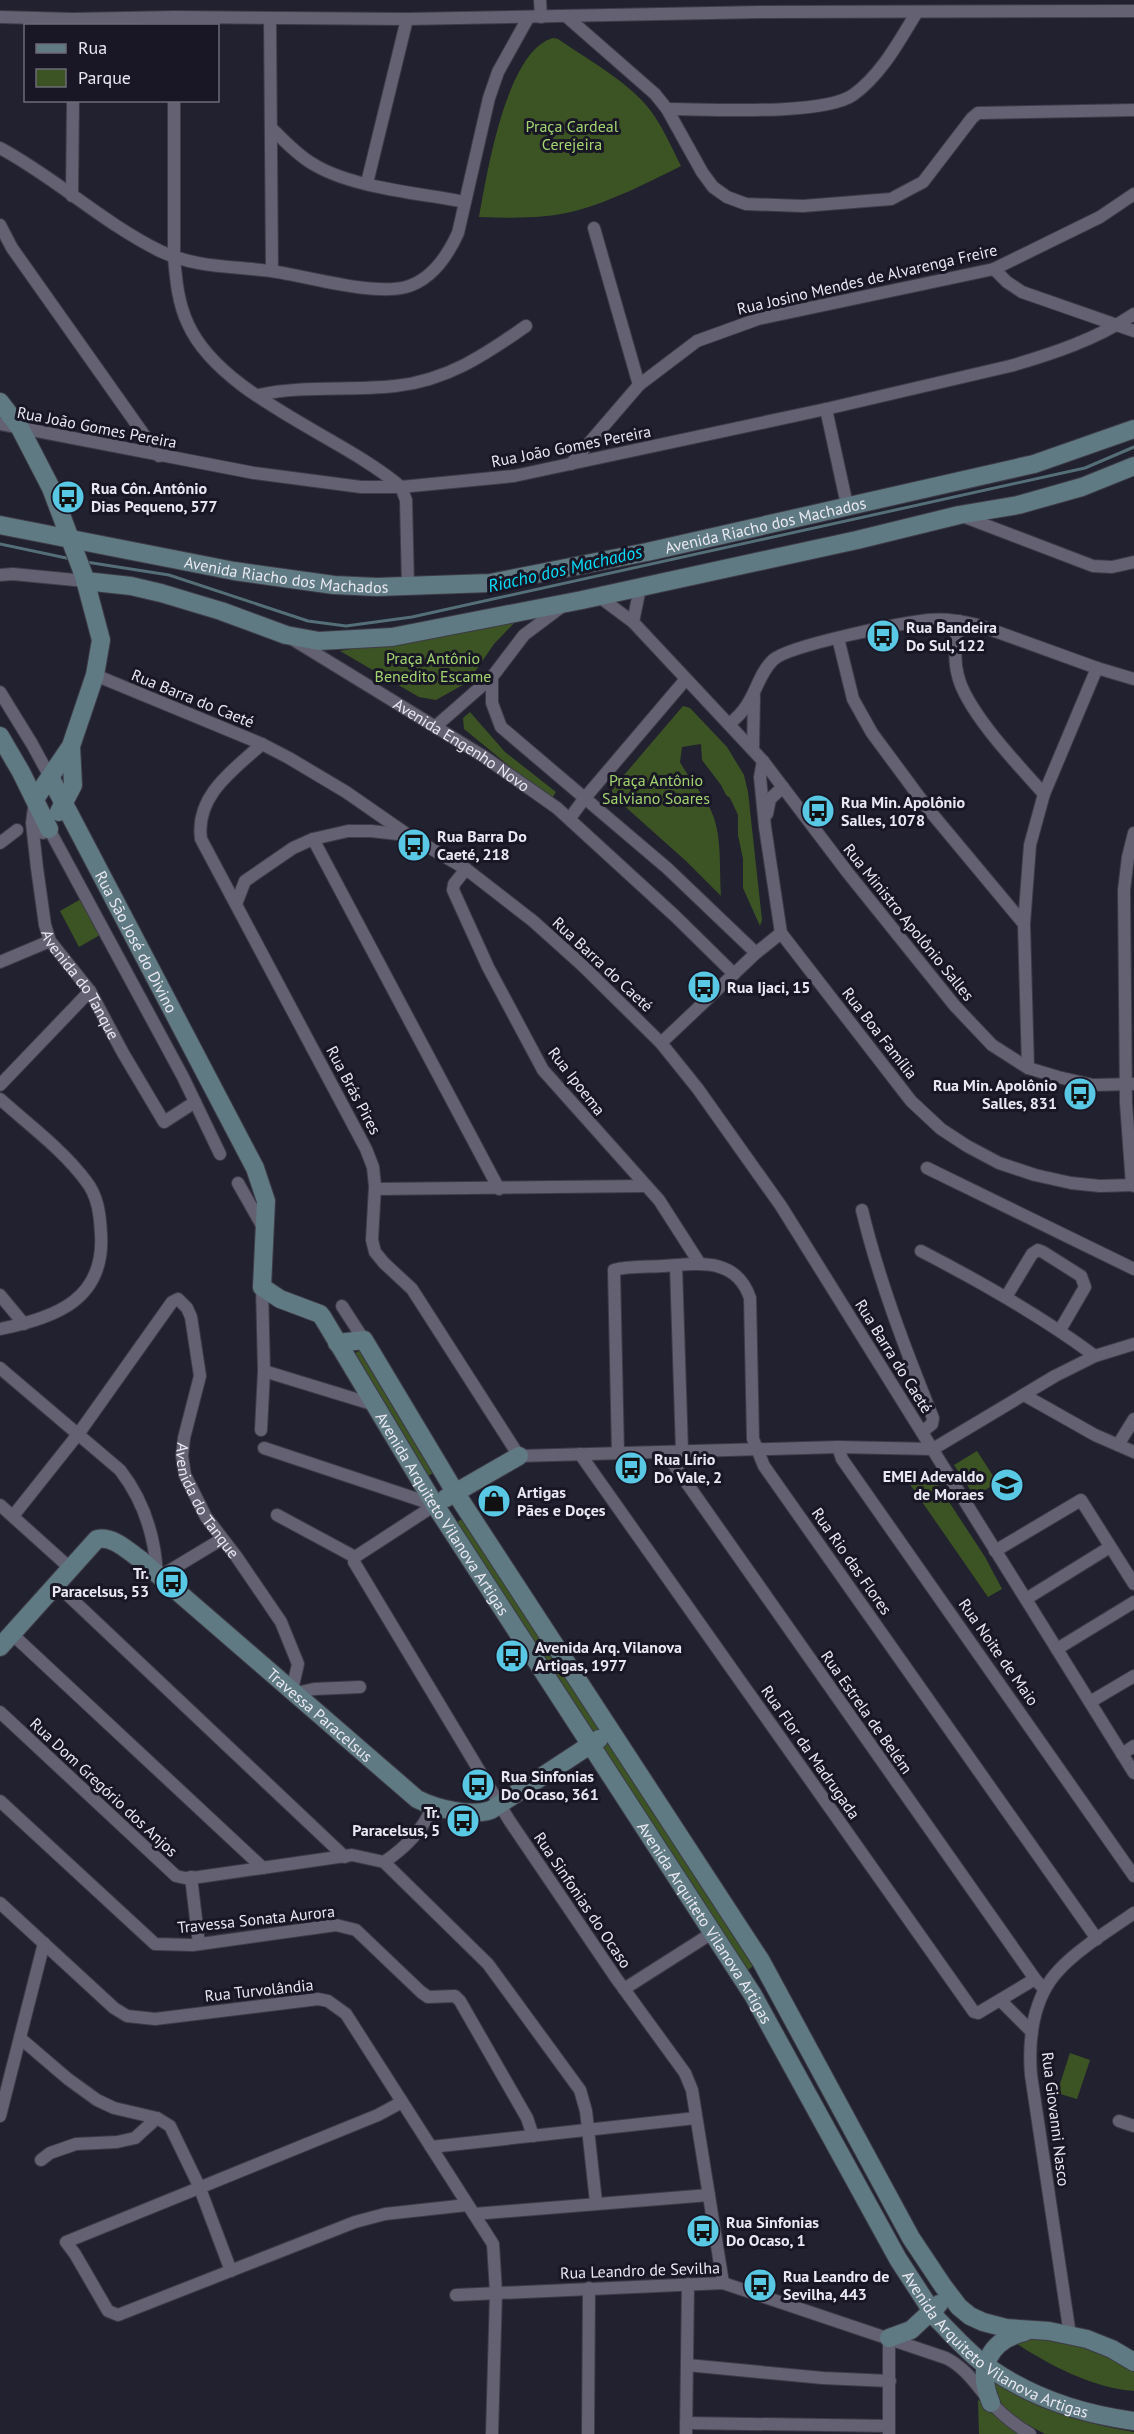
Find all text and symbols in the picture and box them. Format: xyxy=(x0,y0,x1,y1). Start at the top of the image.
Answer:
legend xyxy=(24,24,219,102)
text: Rua xyxy=(78,36,107,59)
text: Parque xyxy=(78,66,131,89)
park label: Praça Cardeal Cerejeira xyxy=(526,116,619,154)
street label: Rua Josino Mendes de Alvarenga Freire xyxy=(735,239,999,319)
street label: Rua João Gomes Pereira xyxy=(15,402,179,452)
street label: Rua João Gomes Pereira xyxy=(489,421,653,471)
place label: Rua Côn. Antônio Dias Pequeno, 577 xyxy=(91,478,218,516)
bus stop icon: Rua Côn. Antônio Dias Pequeno, 577 xyxy=(50,479,86,515)
street label: Avenida Riacho dos Machados xyxy=(663,492,868,558)
water label: Riacho dos Machados xyxy=(485,539,645,597)
street label: Avenida Riacho dos Machados xyxy=(183,551,389,597)
place label: Rua Bandeira Do Sul, 122 xyxy=(906,617,997,655)
bus stop icon: Rua Bandeira Do Sul, 122 xyxy=(865,618,901,654)
park label: Praça Antônio Benedito Escame xyxy=(375,648,491,686)
street label: Rua Barra do Caeté xyxy=(129,664,257,732)
street label: Avenida Engenho Novo xyxy=(390,694,534,796)
park label: Praça Antônio Salviano Soares xyxy=(602,770,710,808)
place label: Rua Min. Apolônio Salles, 1078 xyxy=(841,792,966,830)
bus stop icon: Rua Min. Apolônio Salles, 1078 xyxy=(800,793,836,829)
place label: Rua Barra Do Caeté, 218 xyxy=(437,826,527,864)
bus stop icon: Rua Barra Do Caeté, 218 xyxy=(396,827,432,863)
street label: Rua Ministro Apolônio Salles xyxy=(839,839,979,1005)
street label: Rua São José do Divino xyxy=(91,867,182,1016)
street label: Rua Barra do Caeté xyxy=(549,912,657,1016)
street label: Avenida do Tanque xyxy=(37,927,124,1043)
bus stop icon: Rua Ijaci, 15 xyxy=(686,969,722,1005)
place label: Rua Ijaci, 15 xyxy=(727,977,810,997)
street label: Rua Boa Família xyxy=(838,983,922,1083)
street label: Rua Brás Pires xyxy=(322,1042,386,1138)
street label: Rua Ipoema xyxy=(544,1043,610,1119)
place label: Rua Min. Apolônio Salles, 831 xyxy=(933,1075,1057,1113)
bus stop icon: Rua Min. Apolônio Salles, 831 xyxy=(1062,1076,1098,1112)
street label: Rua Barra do Caeté xyxy=(851,1295,937,1417)
street label: Avenida Arquiteto Vilanova Artigas xyxy=(372,1408,514,1619)
street label: Avenida do Tanque xyxy=(172,1442,244,1562)
place label: Rua Lírio Do Vale, 2 xyxy=(654,1449,722,1487)
bus stop icon: Rua Lírio Do Vale, 2 xyxy=(613,1450,649,1486)
place label: EMEI Adevaldo de Moraes xyxy=(883,1466,984,1504)
school or university icon: EMEI Adevaldo de Moraes xyxy=(989,1467,1025,1503)
place label: Artigas Pães e Doçes xyxy=(517,1482,606,1520)
shop icon: Artigas Pães e Doçes xyxy=(476,1483,512,1519)
street label: Rua Rio das Flores xyxy=(808,1504,897,1619)
place label: Tr. Paracelsus, 53 xyxy=(52,1563,149,1601)
bus stop icon: Tr. Paracelsus, 53 xyxy=(154,1564,190,1600)
street label: Rua Noite de Maio xyxy=(955,1595,1043,1709)
place label: Avenida Arq. Vilanova Artigas, 1977 xyxy=(535,1637,682,1675)
bus stop icon: Avenida Arq. Vilanova Artigas, 1977 xyxy=(494,1638,530,1674)
street label: Rua Estrela de Belém xyxy=(817,1647,917,1777)
street label: Travessa Paracelsus xyxy=(263,1664,377,1766)
street label: Rua Flor da Madrugada xyxy=(757,1681,865,1823)
street label: Rua Dom Gregório dos Anjos xyxy=(26,1713,182,1861)
place label: Rua Sinfonias Do Ocaso, 361 xyxy=(501,1766,599,1804)
bus stop icon: Rua Sinfonias Do Ocaso, 361 xyxy=(460,1767,496,1803)
place label: Tr. Paracelsus, 5 xyxy=(352,1802,440,1840)
bus stop icon: Tr. Paracelsus, 5 xyxy=(445,1803,481,1839)
street label: Avenida Arquiteto Vilanova Artigas xyxy=(633,1818,777,2027)
street label: Rua Sinfonias do Ocaso xyxy=(530,1828,636,1972)
street label: Travessa Sonata Aurora xyxy=(176,1901,336,1937)
street label: Rua Turvolândia xyxy=(204,1974,314,2006)
street label: Rua Giovanni Nasco xyxy=(1038,2051,1074,2187)
place label: Rua Sinfonias Do Ocaso, 1 xyxy=(726,2212,819,2250)
bus stop icon: Rua Sinfonias Do Ocaso, 1 xyxy=(685,2213,721,2249)
street label: Rua Leandro de Sevilha xyxy=(560,2257,720,2283)
place label: Rua Leandro de Sevilha, 443 xyxy=(783,2266,889,2304)
bus stop icon: Rua Leandro de Sevilha, 443 xyxy=(742,2267,778,2303)
street label: Avenida Arquiteto Vilanova Artigas xyxy=(898,2267,1091,2422)

